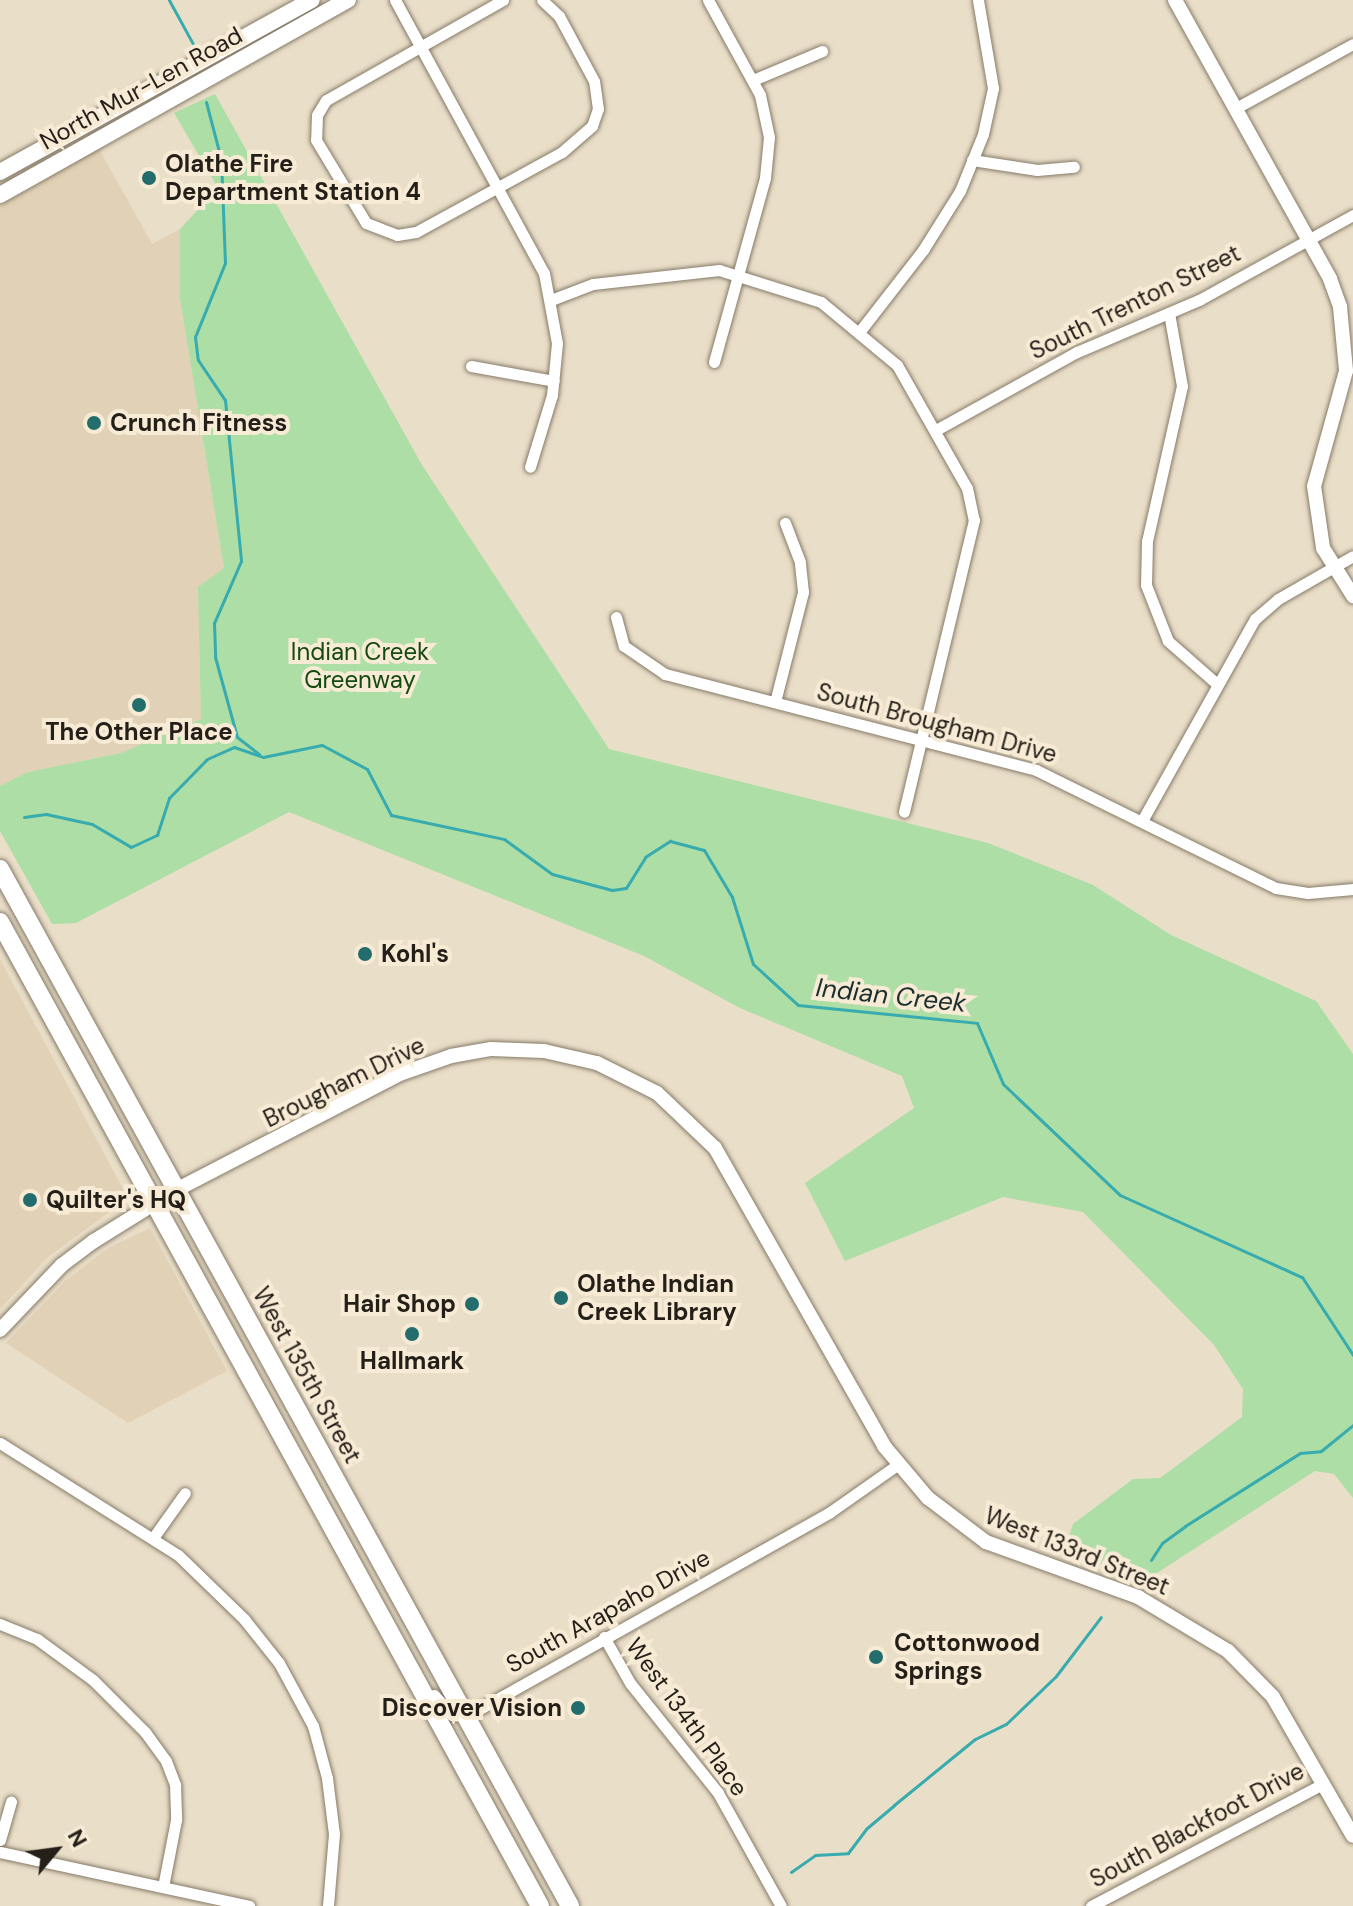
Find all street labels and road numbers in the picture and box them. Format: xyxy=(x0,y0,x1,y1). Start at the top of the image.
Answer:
street label: North Mur-Len Road xyxy=(35,20,247,156)
street label: South Trenton Street xyxy=(1025,238,1245,366)
street label: South Brougham Drive xyxy=(814,677,1060,769)
street label: Brougham Drive xyxy=(259,1031,429,1133)
street label: West 135th Street xyxy=(247,1282,367,1468)
street label: West 133rd Street xyxy=(980,1501,1174,1601)
street label: South Arapaho Drive xyxy=(501,1543,715,1679)
street label: West 134th Place xyxy=(620,1632,754,1802)
street label: South Blackfoot Drive xyxy=(1085,1756,1309,1894)

